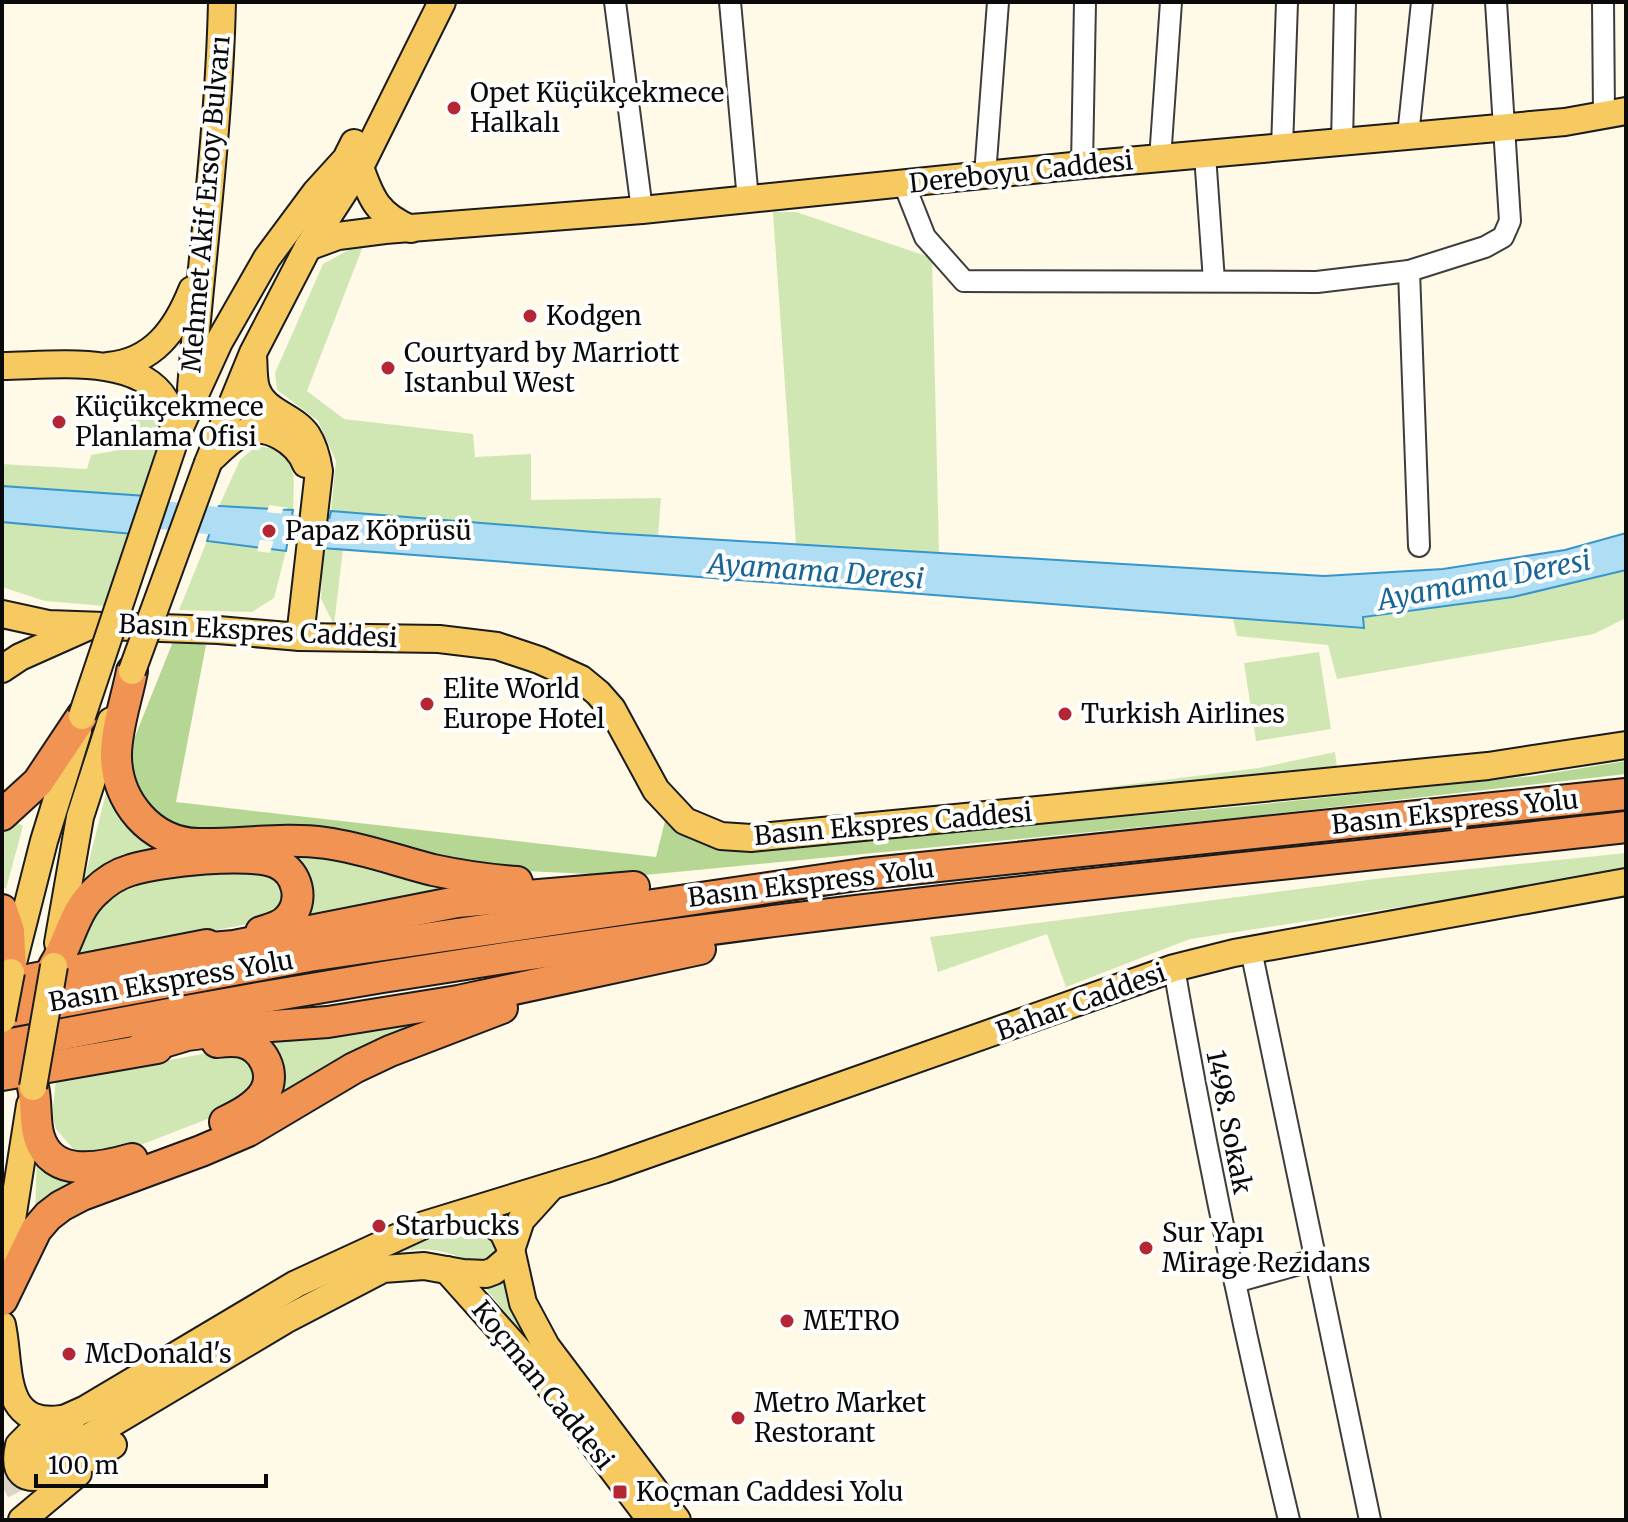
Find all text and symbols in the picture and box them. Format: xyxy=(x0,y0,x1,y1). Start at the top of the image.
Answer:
street label: Mehmet Akif Ersoy Bulvarı xyxy=(174,34,237,374)
place label: Opet Küçükçekmece Halkalı xyxy=(470,76,724,139)
marker: Opet Küçükçekmece Halkalı xyxy=(445,99,463,117)
street label: Dereboyu Caddesi xyxy=(907,143,1134,200)
place label: Kodgen xyxy=(546,299,642,332)
marker: Kodgen xyxy=(521,307,539,325)
place label: Courtyard by Marriott Istanbul West xyxy=(404,336,679,399)
marker: Courtyard by Marriott Istanbul West xyxy=(379,359,397,377)
place label: Küçükçekmece Planlama Ofisi xyxy=(75,390,264,453)
marker: Küçükçekmece Planlama Ofisi xyxy=(50,413,68,431)
place label: Papaz Köprüsü xyxy=(285,514,472,547)
marker: Papaz Köprüsü xyxy=(260,522,278,540)
water label: Ayamama Deresi xyxy=(1372,542,1594,619)
water label: Ayamama Deresi xyxy=(705,545,925,596)
street label: Basın Ekspres Caddesi xyxy=(118,607,398,654)
place label: Elite World Europe Hotel xyxy=(443,672,605,735)
marker: Elite World Europe Hotel xyxy=(418,695,436,713)
place label: Turkish Airlines xyxy=(1081,697,1285,730)
marker: Turkish Airlines xyxy=(1056,705,1074,723)
street label: Basın Ekspress Yolu xyxy=(1330,782,1580,841)
street label: Basın Ekspres Caddesi xyxy=(752,795,1034,852)
street label: Basın Ekspress Yolu xyxy=(686,851,936,914)
street label: Basın Ekspress Yolu xyxy=(46,943,296,1018)
street label: Bahar Caddesi xyxy=(991,955,1170,1048)
street label: 1498. Sokak xyxy=(1199,1047,1260,1197)
place label: Starbucks xyxy=(395,1209,520,1242)
place label: Sur Yapı Mirage Rezidans xyxy=(1162,1216,1370,1279)
marker: Starbucks xyxy=(370,1217,388,1235)
marker: Sur Yapı Mirage Rezidans xyxy=(1137,1239,1155,1257)
street label: Koçman Caddesi xyxy=(465,1294,622,1476)
place label: METRO xyxy=(803,1304,900,1337)
marker: METRO xyxy=(778,1312,796,1330)
place label: McDonald's xyxy=(85,1337,232,1370)
marker: McDonald's xyxy=(60,1345,78,1363)
place label: Metro Market Restorant xyxy=(754,1386,926,1449)
marker: Metro Market Restorant xyxy=(729,1409,747,1427)
scale bar xyxy=(36,1438,266,1488)
text: 100 m xyxy=(48,1450,119,1481)
place label: Koçman Caddesi Yolu xyxy=(636,1475,904,1508)
marker: Koçman Caddesi Yolu xyxy=(611,1483,629,1501)

